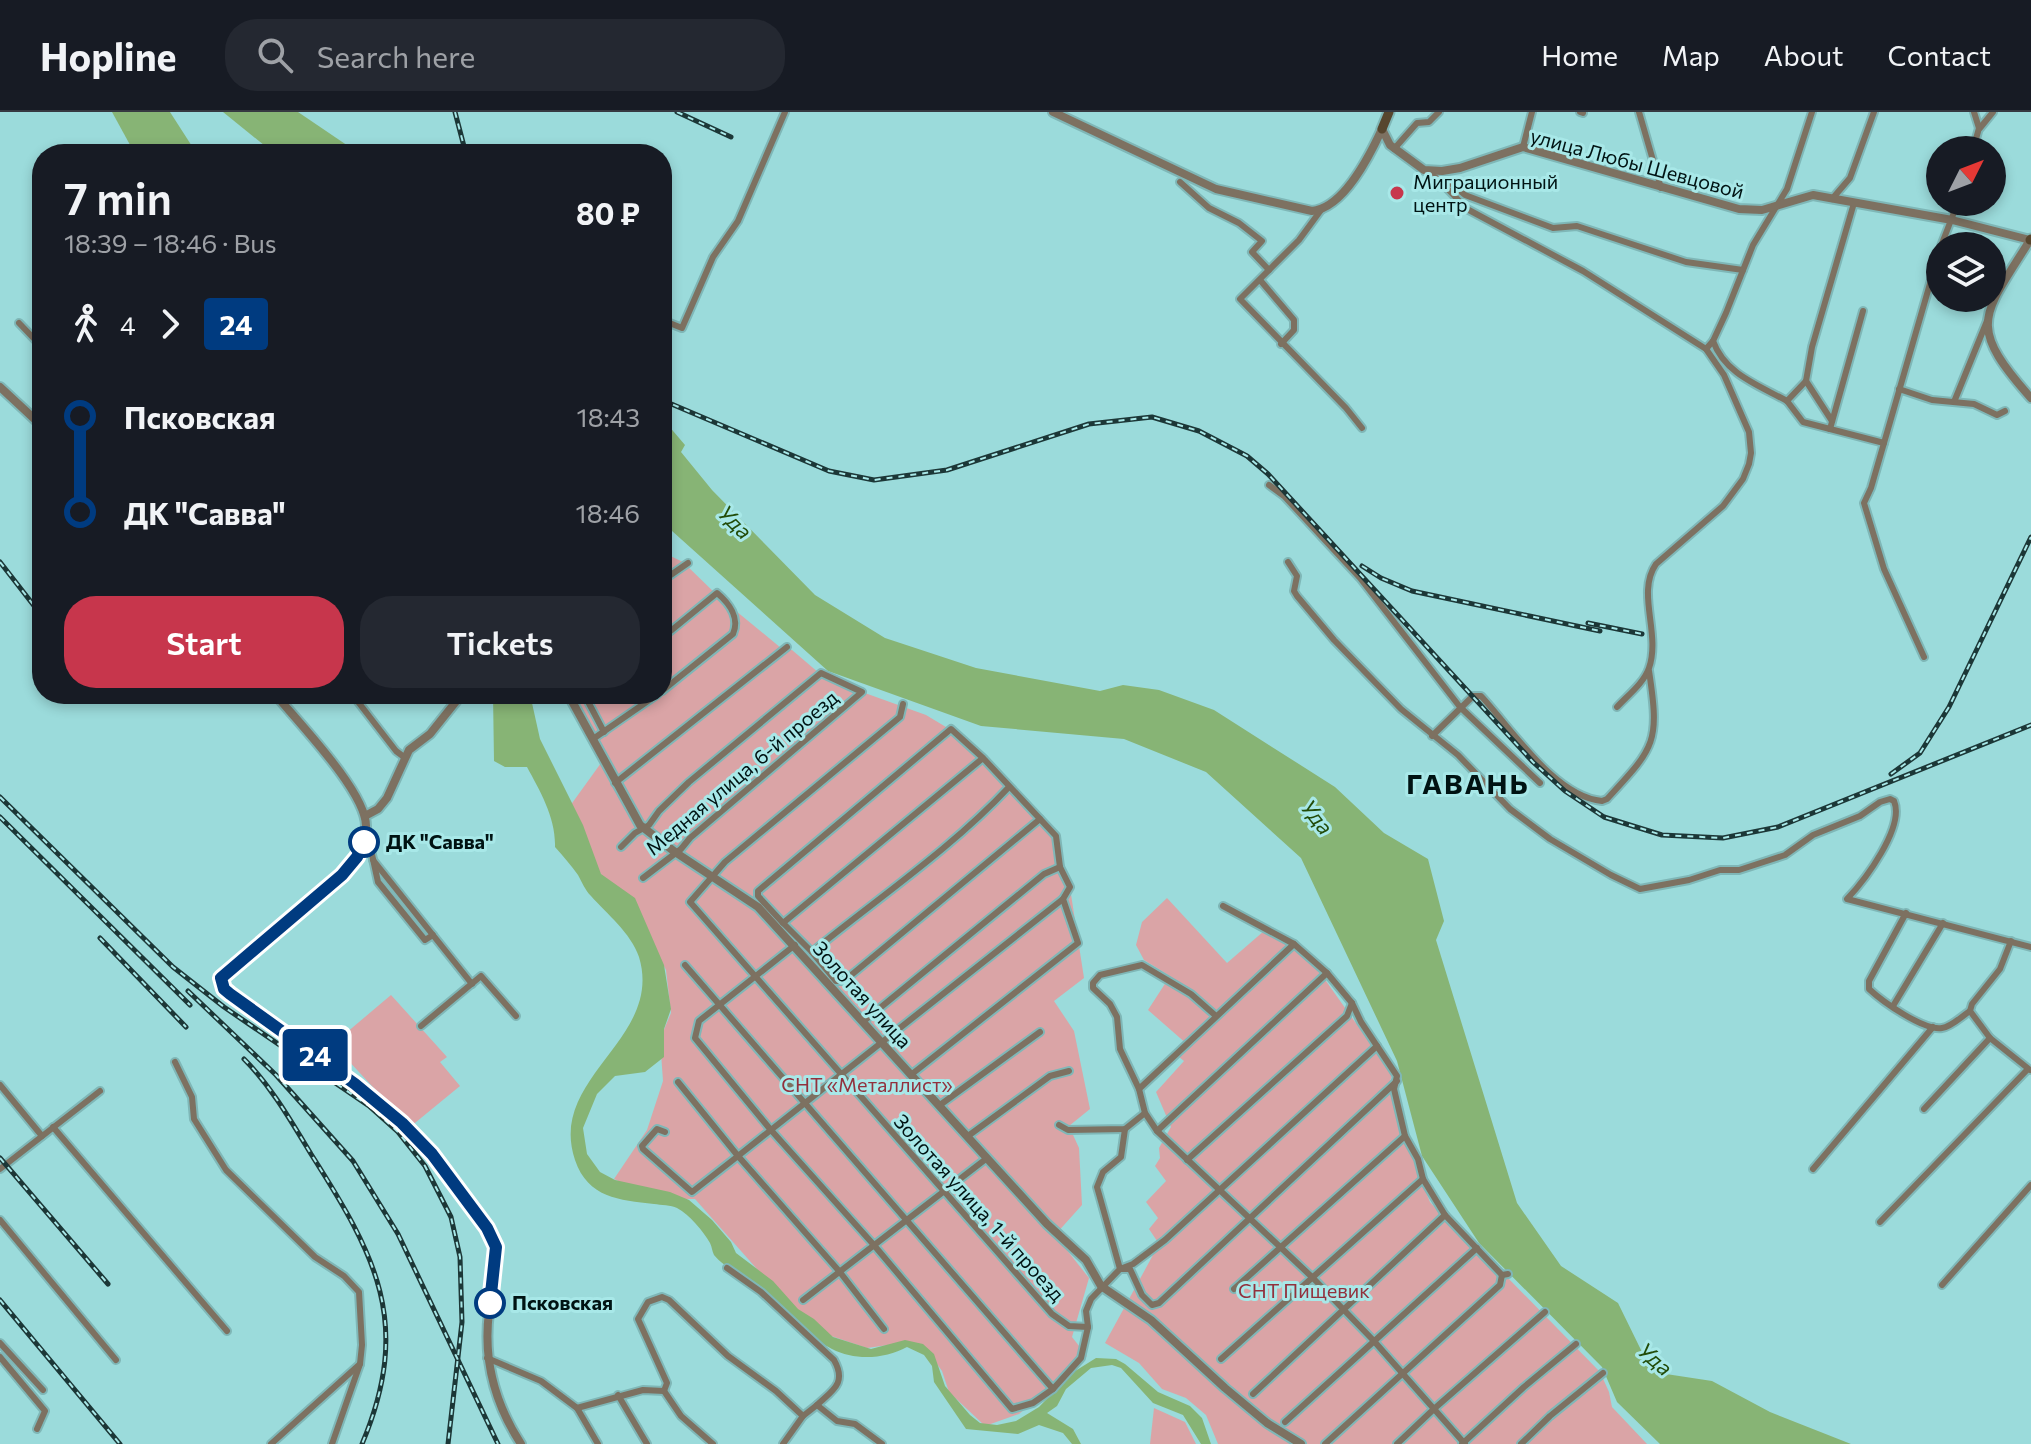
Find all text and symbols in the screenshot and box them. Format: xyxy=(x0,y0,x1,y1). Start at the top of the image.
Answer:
search box xyxy=(225,19,785,91)
text: Hopline xyxy=(40,32,177,79)
icon: search xyxy=(253,33,297,77)
text: Search here xyxy=(317,37,475,74)
text: Home xyxy=(1541,38,1618,72)
text: Map xyxy=(1662,38,1720,72)
text: About xyxy=(1764,38,1844,72)
text: Contact xyxy=(1888,38,1991,72)
street label: улица Любы Шевцовой xyxy=(1528,123,1747,203)
north arrow xyxy=(1926,136,2006,216)
map controls xyxy=(1926,136,2006,312)
place label: Миграционный центр xyxy=(1413,169,1558,216)
text: 7 min xyxy=(64,170,172,224)
marker: Миграционный центр xyxy=(1388,184,1406,202)
text: 80 ₽ xyxy=(576,194,640,231)
text: 18:39 – 18:46 · Bus xyxy=(64,227,277,258)
button: layers xyxy=(1926,232,2006,312)
icon: walk xyxy=(64,302,108,346)
icon: forward xyxy=(148,302,192,346)
text: 24 xyxy=(220,307,252,341)
text: 4 xyxy=(120,309,136,340)
text: Псковская xyxy=(124,398,275,435)
text: 18:43 xyxy=(577,401,640,432)
text: ДК "Савва" xyxy=(124,494,286,531)
text: 18:46 xyxy=(576,497,640,528)
water label: Уда xyxy=(713,499,758,544)
button: Start xyxy=(64,596,344,688)
button: Tickets xyxy=(360,596,640,688)
street label: Медная улица, 6-й проезд xyxy=(640,685,843,860)
district label: ГАВАНЬ xyxy=(1406,766,1530,800)
water label: Уда xyxy=(1295,794,1339,840)
marker: ДК "Савва" xyxy=(349,827,379,857)
place label: ДК "Савва" xyxy=(386,829,494,853)
street label: Золотая улица xyxy=(809,936,917,1053)
line badge: 24 xyxy=(279,1029,351,1081)
text: 24 xyxy=(299,1038,331,1072)
park label: СНТ «Металлист» xyxy=(781,1072,953,1096)
street label: Золотая улица, 1-й проезд xyxy=(889,1109,1070,1306)
park label: СНТ Пищевик xyxy=(1238,1278,1370,1302)
marker: Псковская xyxy=(475,1288,505,1318)
place label: Псковская xyxy=(512,1290,613,1314)
water label: Уда xyxy=(1632,1336,1678,1381)

